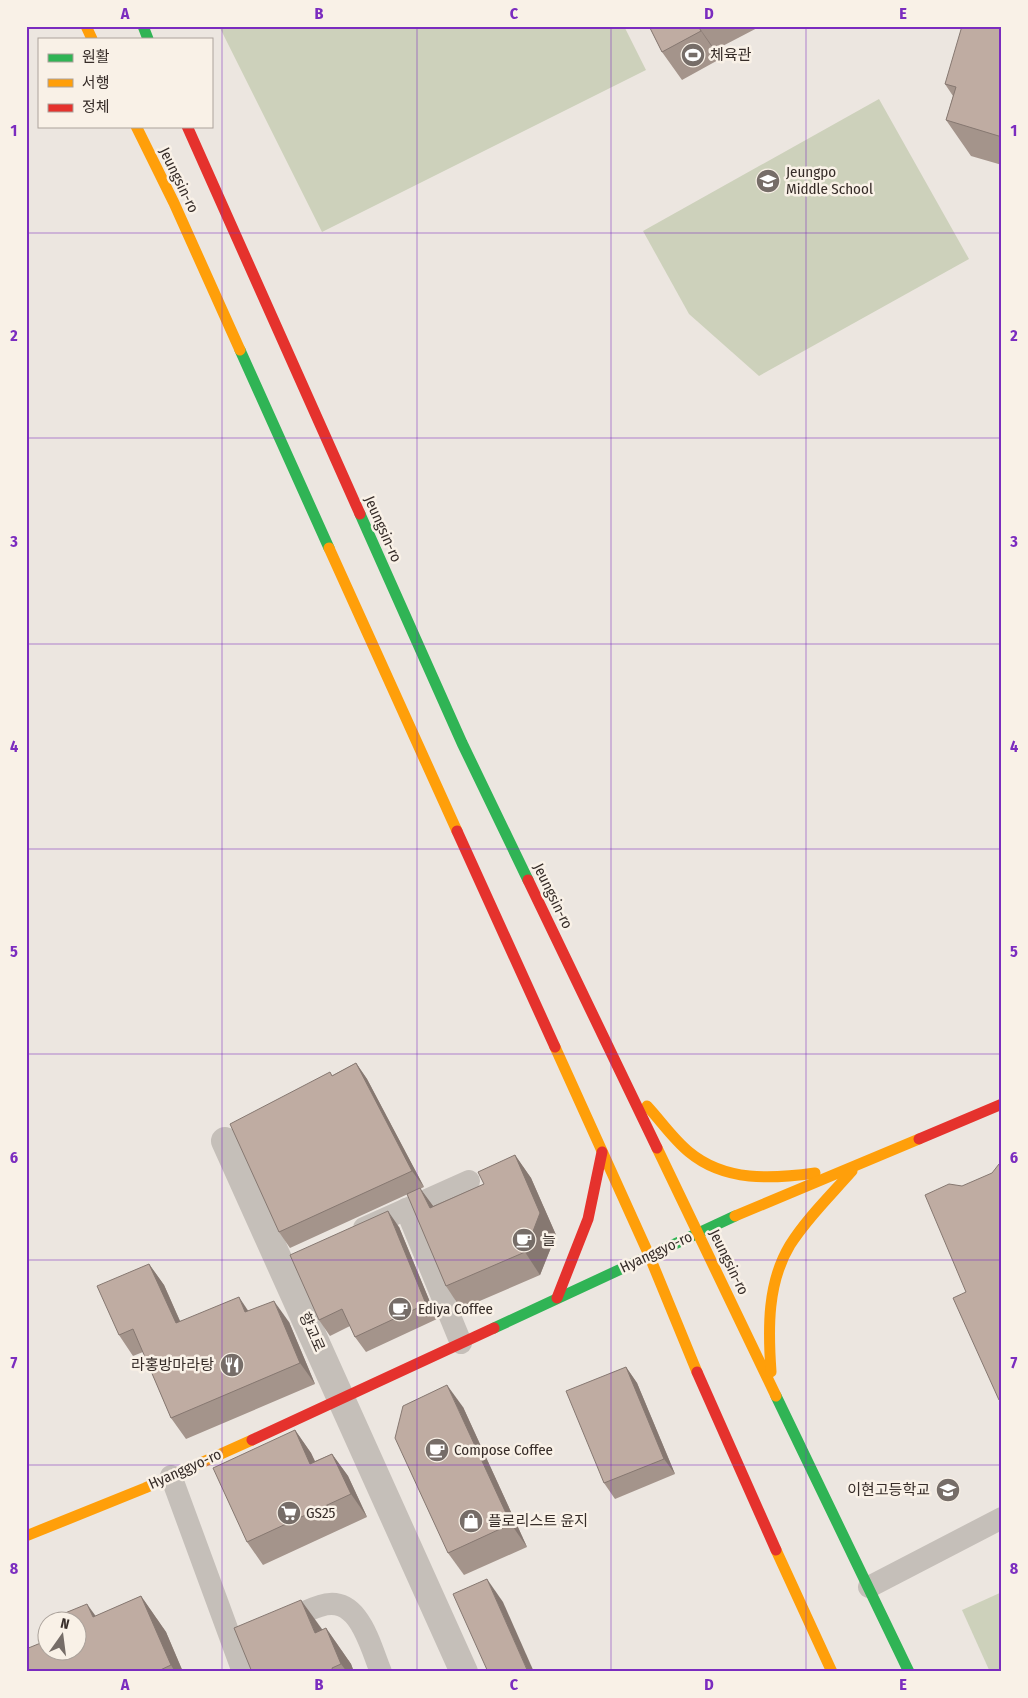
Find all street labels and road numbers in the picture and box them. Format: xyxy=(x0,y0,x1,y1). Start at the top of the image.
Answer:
street label: Jeungsin-ro xyxy=(155,144,203,216)
street label: Jeungsin-ro xyxy=(360,493,406,565)
street label: Jeungsin-ro xyxy=(529,860,577,932)
street label: Jeungsin-ro xyxy=(705,1226,753,1298)
street label: Hyanggyo-ro xyxy=(617,1227,695,1277)
street label: 향교로 xyxy=(295,1309,329,1355)
street label: Hyanggyo-ro xyxy=(146,1445,224,1493)

